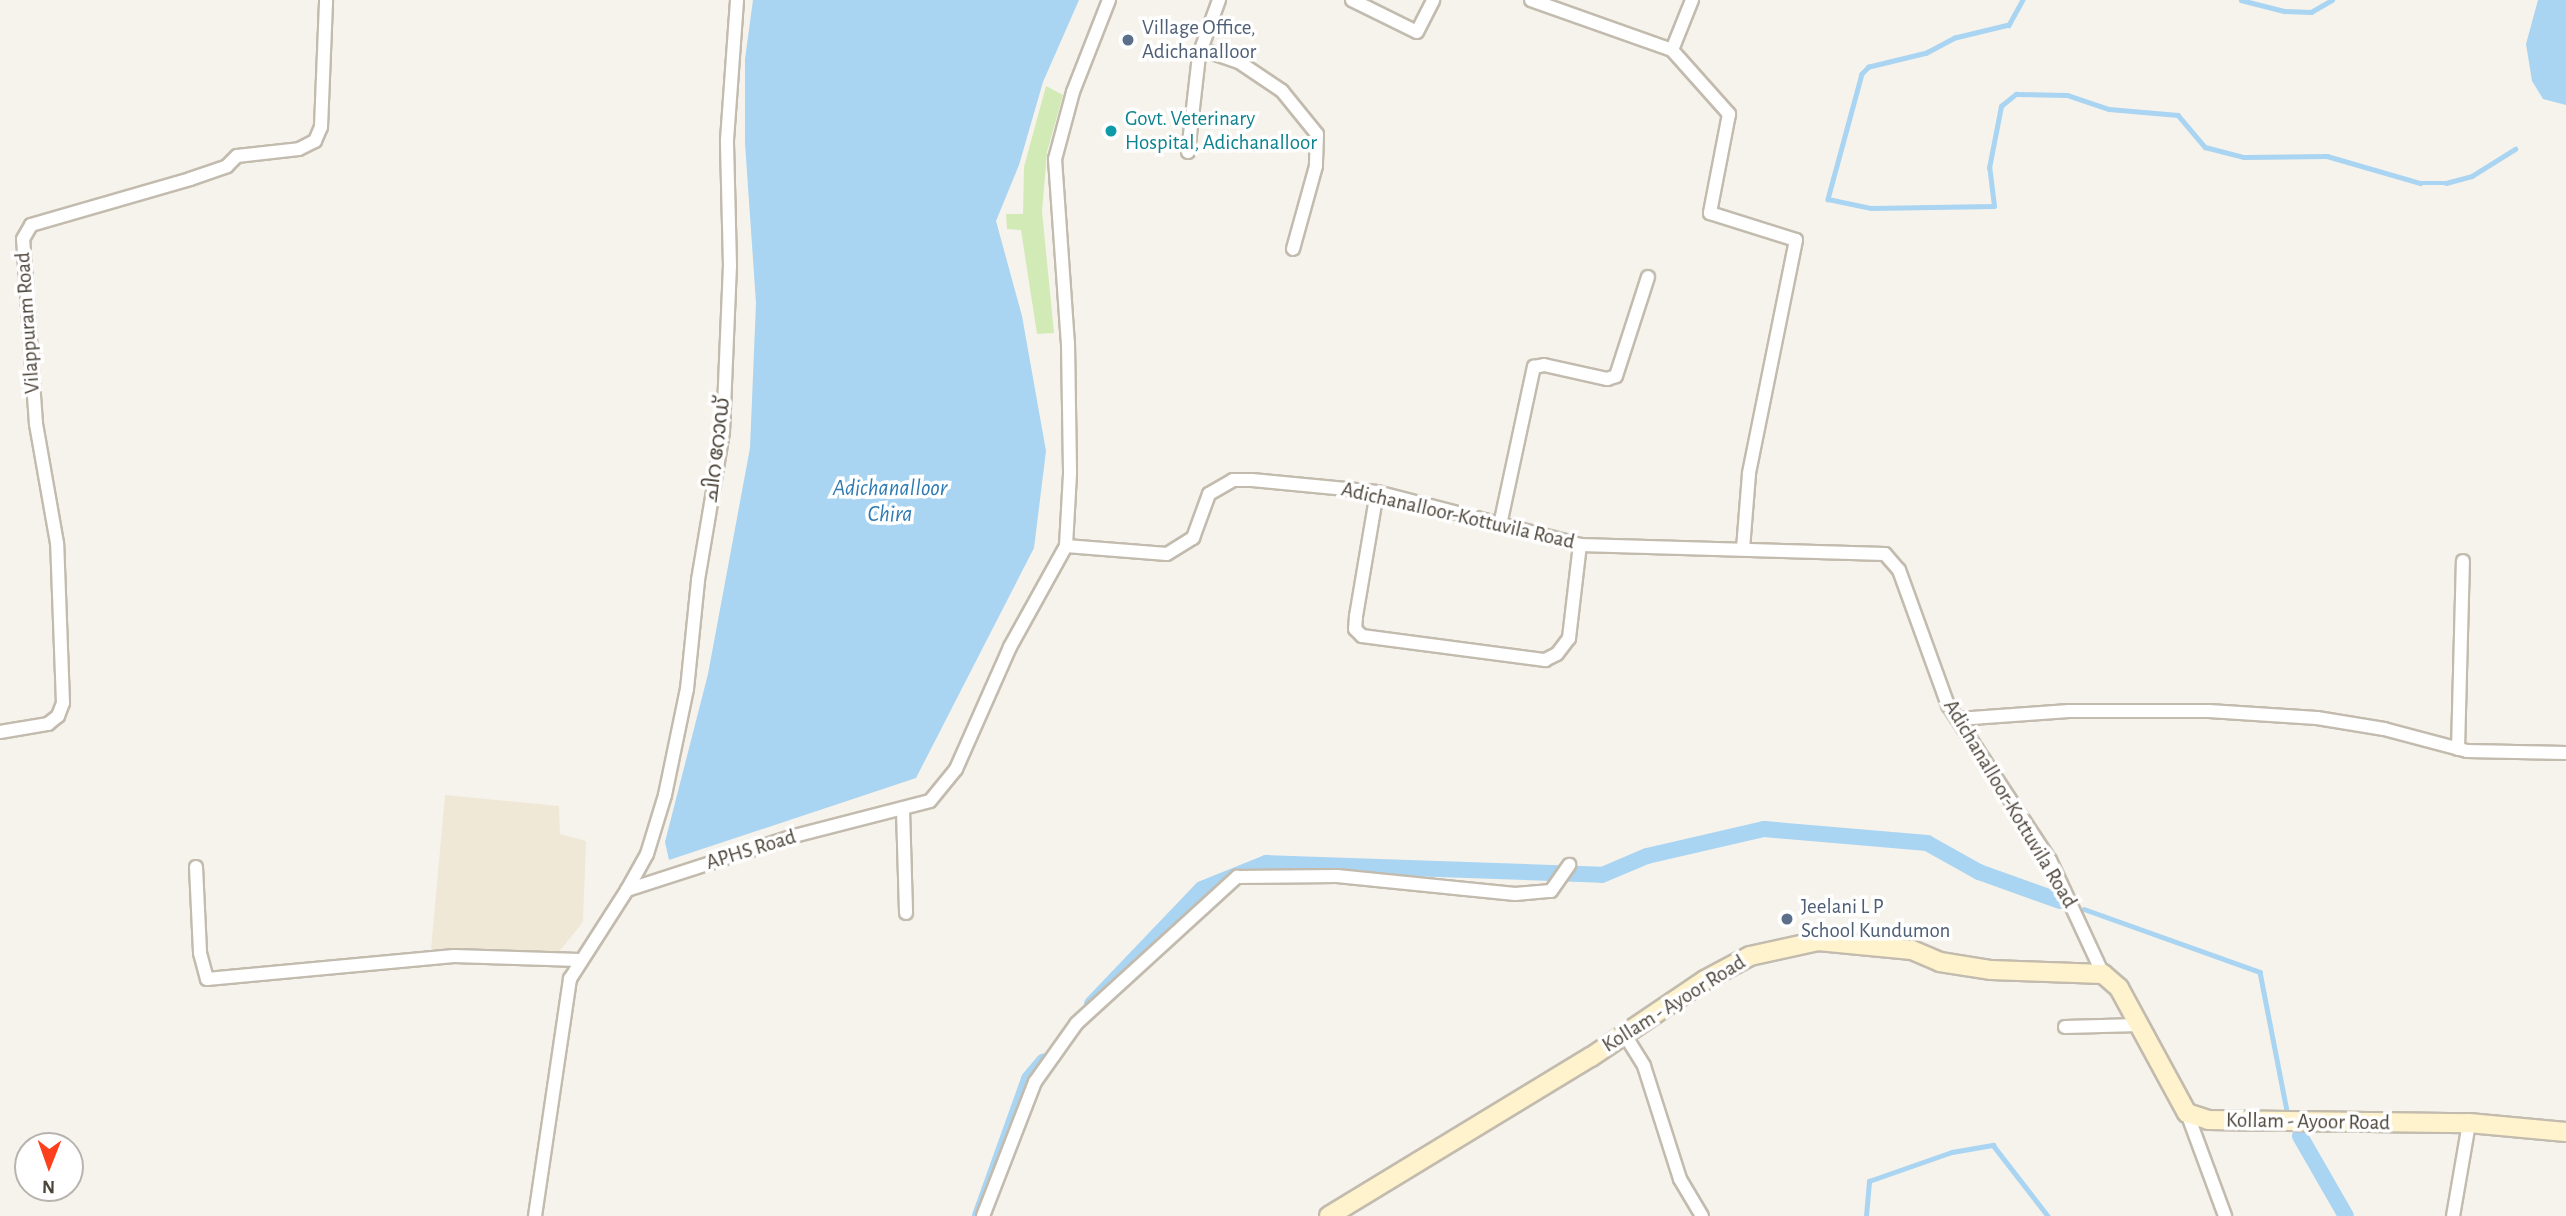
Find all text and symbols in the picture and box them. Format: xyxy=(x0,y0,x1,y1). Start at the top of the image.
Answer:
place label: Village Office, Adichanalloor xyxy=(1142,15,1256,65)
marker: Village Office, Adichanalloor xyxy=(1120,32,1136,48)
place label: Govt. Veterinary Hospital, Adichanalloor xyxy=(1125,106,1317,156)
marker: Govt. Veterinary Hospital, Adichanalloor xyxy=(1103,123,1119,139)
street label: Vilappuram Road xyxy=(10,251,46,395)
street label: ചിറ റോഡ് xyxy=(698,396,736,504)
water label: Adichanalloor Chira xyxy=(833,475,947,529)
street label: Adichanalloor-Kottuvila Road xyxy=(1339,477,1577,555)
street label: Adichanalloor-Kottuvila Road xyxy=(1938,695,2082,913)
street label: APHS Road xyxy=(703,824,799,876)
place label: Jeelani L P School Kundumon xyxy=(1801,894,1950,944)
marker: Jeelani L P School Kundumon xyxy=(1779,911,1795,927)
street label: Kollam - Ayoor Road xyxy=(1598,950,1750,1058)
street label: Kollam - Ayoor Road xyxy=(2226,1108,2390,1136)
north arrow xyxy=(14,1132,84,1202)
text: N xyxy=(42,1177,55,1196)

